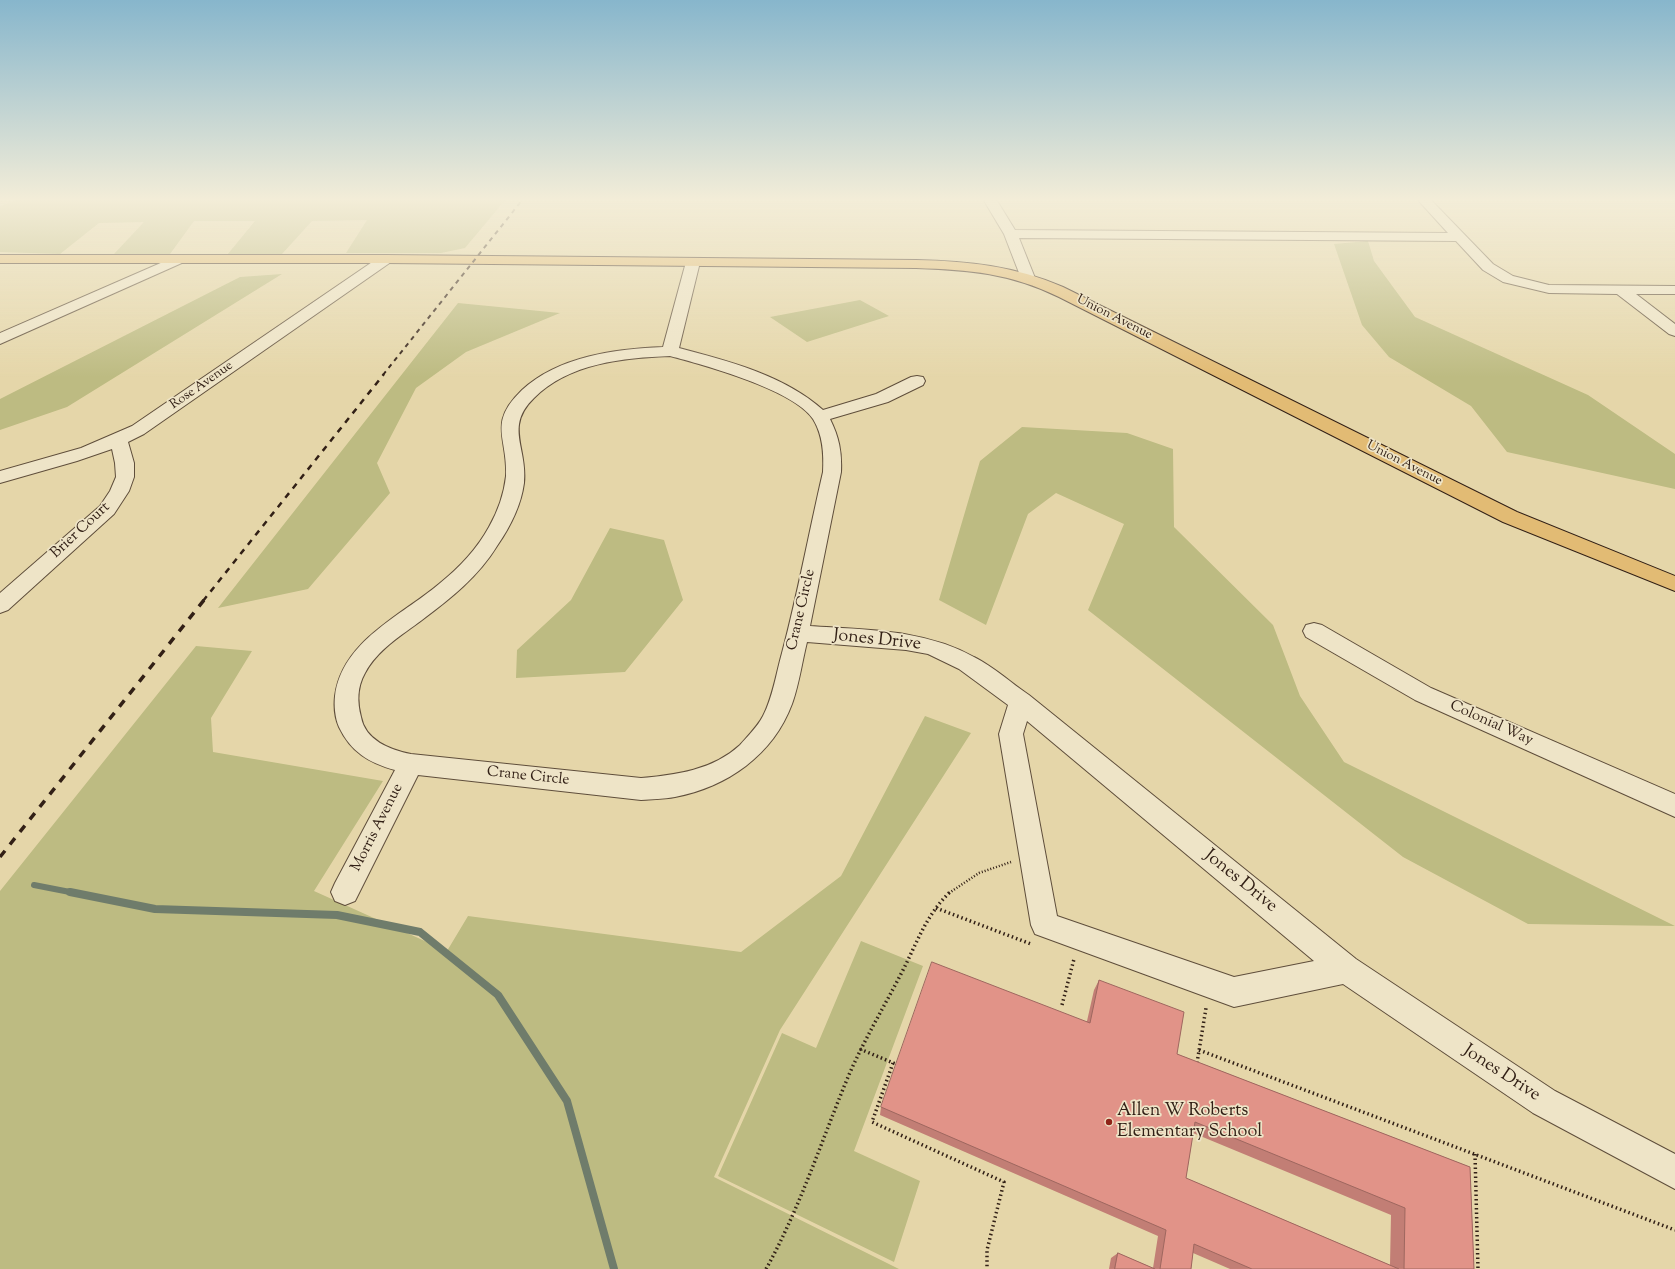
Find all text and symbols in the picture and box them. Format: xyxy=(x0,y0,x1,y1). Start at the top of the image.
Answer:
street label: Union Avenue xyxy=(1074,292,1154,344)
street label: Rose Avenue xyxy=(167,359,237,413)
street label: Union Avenue xyxy=(1364,438,1444,490)
street label: Brier Court xyxy=(48,499,114,563)
street label: Crane Circle xyxy=(784,568,820,652)
street label: Jones Drive xyxy=(832,626,922,656)
street label: Colonial Way xyxy=(1446,698,1536,750)
street label: Crane Circle xyxy=(486,764,570,790)
street label: Morris Avenue xyxy=(348,781,408,875)
street label: Jones Drive xyxy=(1199,846,1281,918)
street label: Jones Drive xyxy=(1458,1041,1544,1107)
place label: Allen W Roberts Elementary School xyxy=(1117,1101,1262,1144)
marker: Allen W Roberts Elementary School xyxy=(1104,1117,1114,1127)

